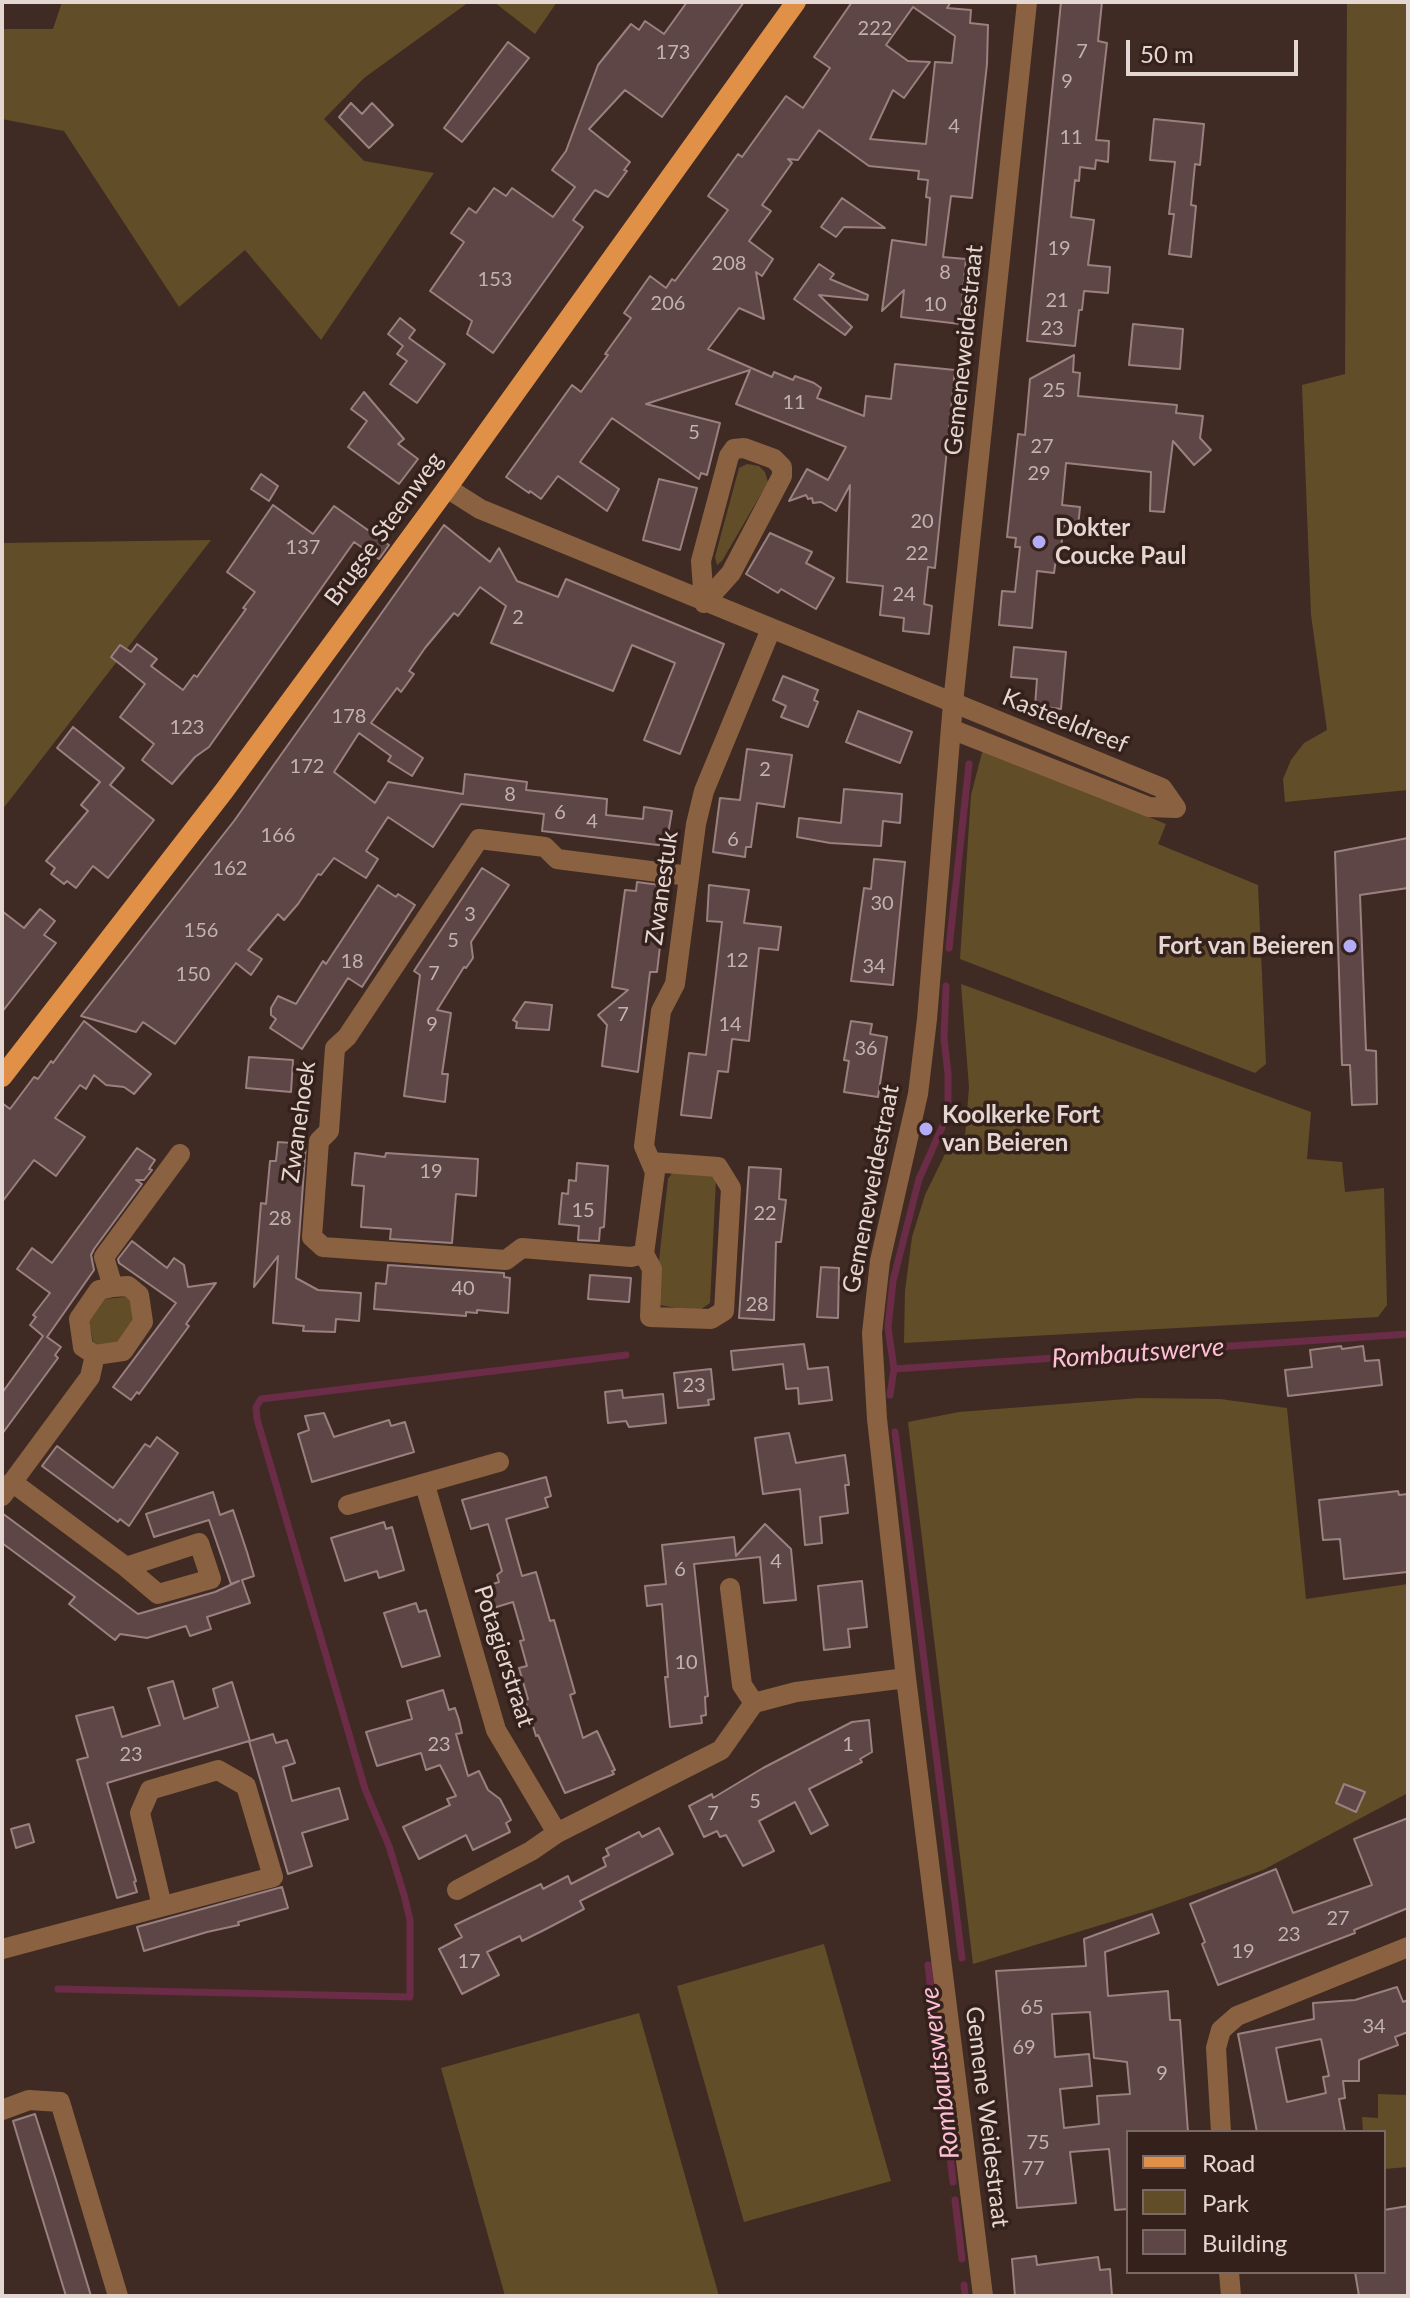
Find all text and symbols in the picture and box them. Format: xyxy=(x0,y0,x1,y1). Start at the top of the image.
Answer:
house number: 222 xyxy=(858,17,892,41)
scale bar xyxy=(1130,24,1302,74)
text: 50 m xyxy=(1140,39,1194,68)
house number: 7 xyxy=(1076,40,1088,64)
house number: 173 xyxy=(656,41,690,65)
house number: 9 xyxy=(1061,70,1073,94)
house number: 4 xyxy=(948,115,960,139)
house number: 11 xyxy=(1059,126,1083,150)
house number: 19 xyxy=(1047,237,1071,261)
street label: Gemeneweidestraat xyxy=(939,243,989,457)
house number: 208 xyxy=(712,252,746,276)
house number: 8 xyxy=(939,261,951,285)
house number: 153 xyxy=(478,268,512,292)
house number: 21 xyxy=(1045,289,1069,313)
house number: 206 xyxy=(651,292,685,316)
house number: 10 xyxy=(923,293,947,317)
house number: 23 xyxy=(1040,317,1064,341)
house number: 25 xyxy=(1042,379,1066,403)
house number: 11 xyxy=(782,391,806,415)
house number: 5 xyxy=(688,421,700,445)
house number: 27 xyxy=(1030,435,1054,459)
street label: Brugse Steenweg xyxy=(319,447,449,611)
house number: 29 xyxy=(1027,462,1051,486)
house number: 20 xyxy=(910,510,934,534)
place label: Dokter Coucke Paul xyxy=(1055,514,1187,570)
marker: Dokter Coucke Paul xyxy=(1030,533,1048,551)
house number: 137 xyxy=(286,536,320,560)
house number: 22 xyxy=(905,542,929,566)
house number: 24 xyxy=(892,583,916,607)
house number: 2 xyxy=(512,606,524,630)
street label: Kasteeldreef xyxy=(998,683,1132,759)
house number: 178 xyxy=(332,705,366,729)
house number: 123 xyxy=(170,716,204,740)
house number: 172 xyxy=(290,755,324,779)
house number: 2 xyxy=(759,758,771,782)
house number: 8 xyxy=(504,783,516,807)
house number: 6 xyxy=(554,801,566,825)
house number: 4 xyxy=(586,810,598,834)
house number: 166 xyxy=(261,824,295,848)
house number: 6 xyxy=(727,828,739,852)
street label: Zwanestuk xyxy=(640,829,684,947)
house number: 162 xyxy=(213,857,247,881)
house number: 30 xyxy=(870,892,894,916)
house number: 3 xyxy=(464,903,476,927)
house number: 156 xyxy=(184,919,218,943)
house number: 5 xyxy=(447,929,459,953)
place label: Fort van Beieren xyxy=(1158,932,1334,960)
marker: Fort van Beieren xyxy=(1341,937,1359,955)
house number: 12 xyxy=(725,949,749,973)
house number: 18 xyxy=(340,950,364,974)
house number: 34 xyxy=(862,955,886,979)
house number: 7 xyxy=(428,962,440,986)
house number: 150 xyxy=(176,963,210,987)
house number: 7 xyxy=(617,1003,629,1027)
house number: 9 xyxy=(426,1013,438,1037)
house number: 14 xyxy=(718,1013,742,1037)
house number: 36 xyxy=(854,1037,878,1061)
street label: Zwanehoek xyxy=(276,1059,322,1185)
street label: Gemeneweidestraat xyxy=(837,1082,905,1296)
place label: Koolkerke Fort van Beieren xyxy=(942,1101,1100,1157)
marker: Koolkerke Fort van Beieren xyxy=(917,1120,935,1138)
house number: 19 xyxy=(419,1160,443,1184)
house number: 15 xyxy=(571,1199,595,1223)
house number: 22 xyxy=(753,1202,777,1226)
house number: 28 xyxy=(268,1207,292,1231)
house number: 40 xyxy=(451,1277,475,1301)
house number: 28 xyxy=(745,1293,769,1317)
water label: Rombautswerve xyxy=(1050,1331,1226,1375)
house number: 23 xyxy=(682,1374,706,1398)
house number: 4 xyxy=(770,1550,782,1574)
house number: 6 xyxy=(674,1558,686,1582)
street label: Potagierstraat xyxy=(468,1582,540,1730)
house number: 10 xyxy=(674,1651,698,1675)
house number: 23 xyxy=(427,1733,451,1757)
house number: 1 xyxy=(842,1733,854,1757)
house number: 23 xyxy=(119,1743,143,1767)
house number: 5 xyxy=(749,1790,761,1814)
house number: 7 xyxy=(707,1802,719,1826)
house number: 27 xyxy=(1326,1907,1350,1931)
house number: 23 xyxy=(1277,1923,1301,1947)
house number: 19 xyxy=(1231,1940,1255,1964)
house number: 17 xyxy=(457,1950,481,1974)
water label: Rombautswerve xyxy=(914,1985,966,2161)
house number: 65 xyxy=(1020,1996,1044,2020)
street label: Gemene Weidestraat xyxy=(959,2005,1015,2229)
house number: 34 xyxy=(1362,2015,1386,2039)
house number: 69 xyxy=(1012,2036,1036,2060)
house number: 9 xyxy=(1156,2062,1168,2086)
legend xyxy=(1126,2130,1386,2274)
house number: 75 xyxy=(1026,2131,1050,2155)
text: Road xyxy=(1202,2148,1255,2177)
house number: 77 xyxy=(1021,2157,1045,2181)
text: Park xyxy=(1202,2188,1249,2217)
text: Building xyxy=(1202,2228,1287,2257)

